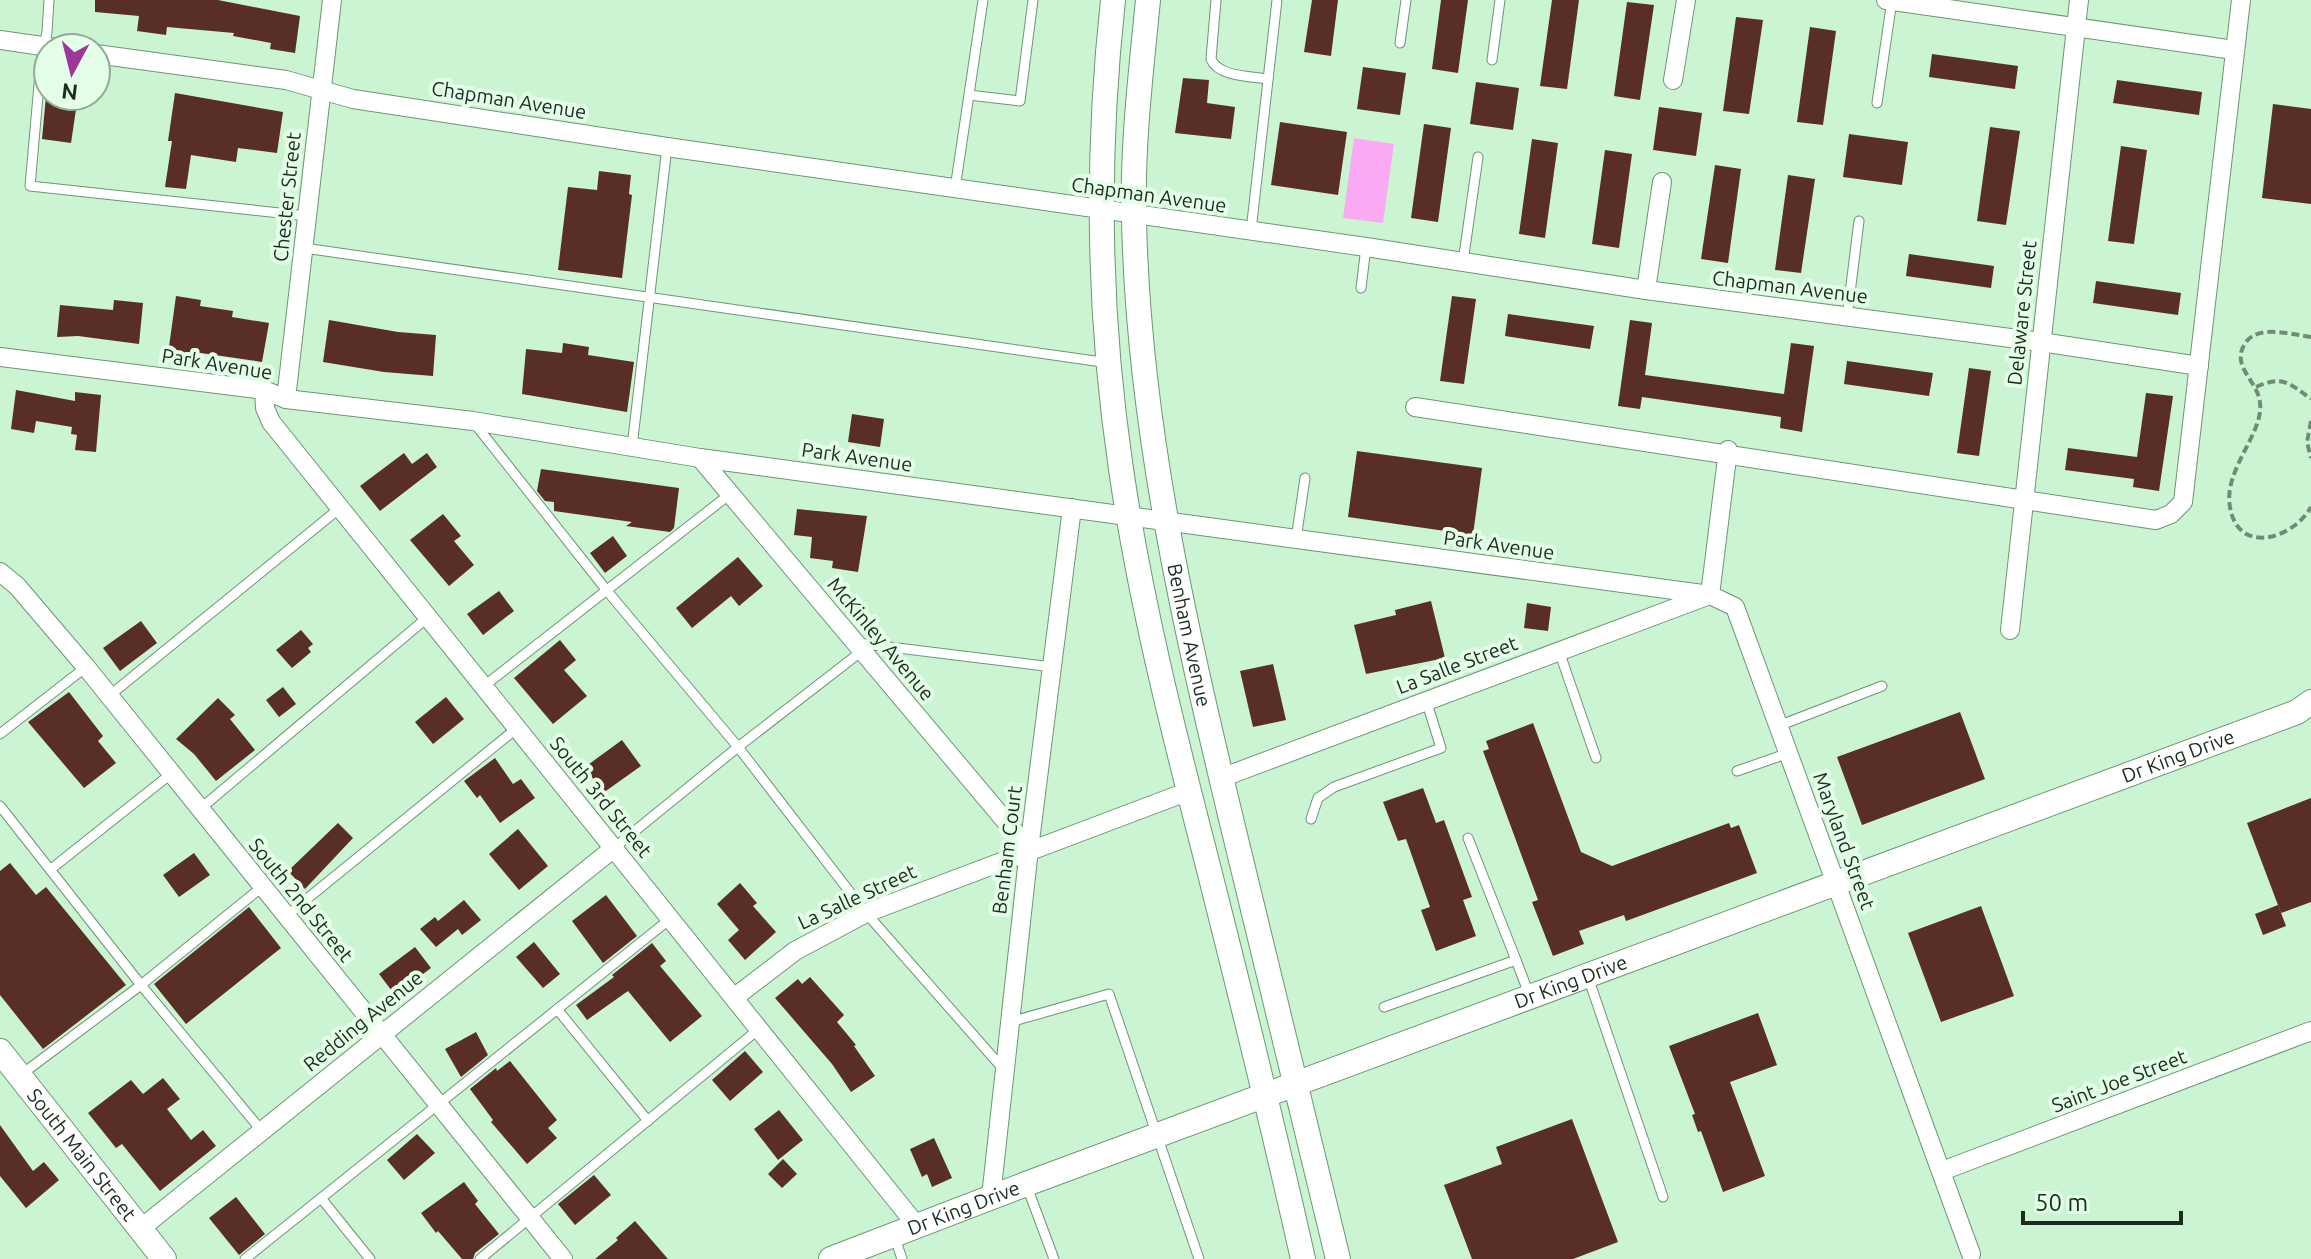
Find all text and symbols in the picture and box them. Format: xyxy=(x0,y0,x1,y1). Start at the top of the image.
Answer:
north arrow xyxy=(32,32,112,112)
street label: Chapman Avenue xyxy=(430,76,588,123)
text: N xyxy=(60,79,79,106)
street label: Chester Street xyxy=(268,131,305,263)
street label: Chapman Avenue xyxy=(1070,172,1228,217)
street label: Delaware Street xyxy=(2002,239,2041,387)
street label: Chapman Avenue xyxy=(1711,266,1869,307)
street label: Park Avenue xyxy=(160,343,274,384)
street label: Park Avenue xyxy=(800,437,914,476)
street label: Park Avenue xyxy=(1442,525,1556,564)
street label: Benham Avenue xyxy=(1163,561,1216,709)
street label: McKinley Avenue xyxy=(823,573,940,705)
street label: La Salle Street xyxy=(1393,631,1521,698)
street label: Dr King Drive xyxy=(2118,724,2238,787)
street label: South 3rd Street xyxy=(546,732,657,862)
street label: Maryland Street xyxy=(1809,769,1880,913)
street label: Benham Court xyxy=(987,784,1026,916)
street label: South 2nd Street xyxy=(245,833,358,966)
street label: La Salle Street xyxy=(794,859,920,934)
street label: Dr King Drive xyxy=(1511,950,1630,1013)
street label: Redding Avenue xyxy=(298,966,427,1076)
street label: Saint Joe Street xyxy=(2048,1044,2190,1117)
street label: South Main Street xyxy=(23,1084,141,1225)
scale bar xyxy=(2023,1175,2181,1225)
street label: Dr King Drive xyxy=(904,1176,1023,1240)
text: 50 m xyxy=(2035,1189,2088,1216)

